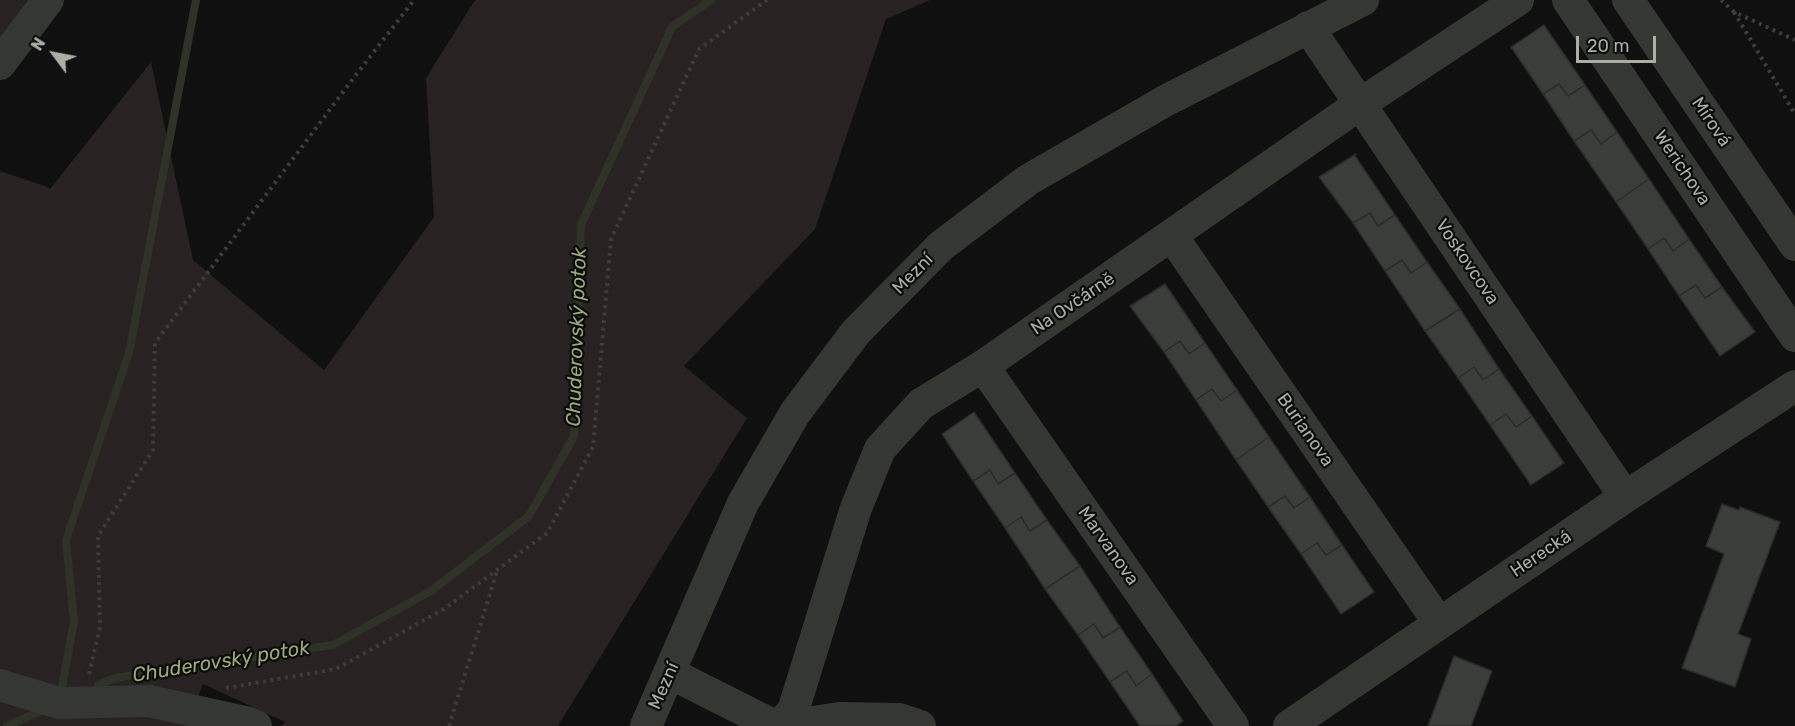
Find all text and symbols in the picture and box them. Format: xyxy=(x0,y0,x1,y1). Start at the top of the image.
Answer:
north arrow xyxy=(24,24,84,84)
scale bar xyxy=(1579,24,1658,62)
text: N xyxy=(27,34,49,54)
text: 20 m xyxy=(1587,35,1629,57)
street label: Mírová xyxy=(1687,93,1735,151)
street label: Werichova xyxy=(1649,126,1715,210)
street label: Voskovcova xyxy=(1431,215,1503,309)
water label: Chuderovský potok xyxy=(562,247,592,427)
street label: Mezní xyxy=(888,249,938,299)
street label: Na Ovčárně xyxy=(1027,268,1119,340)
street label: Burianova xyxy=(1272,389,1338,471)
street label: Marvanova xyxy=(1073,503,1143,589)
street label: Herecká xyxy=(1507,526,1575,582)
water label: Chuderovský potok xyxy=(131,636,311,688)
street label: Mezní xyxy=(644,659,684,713)

